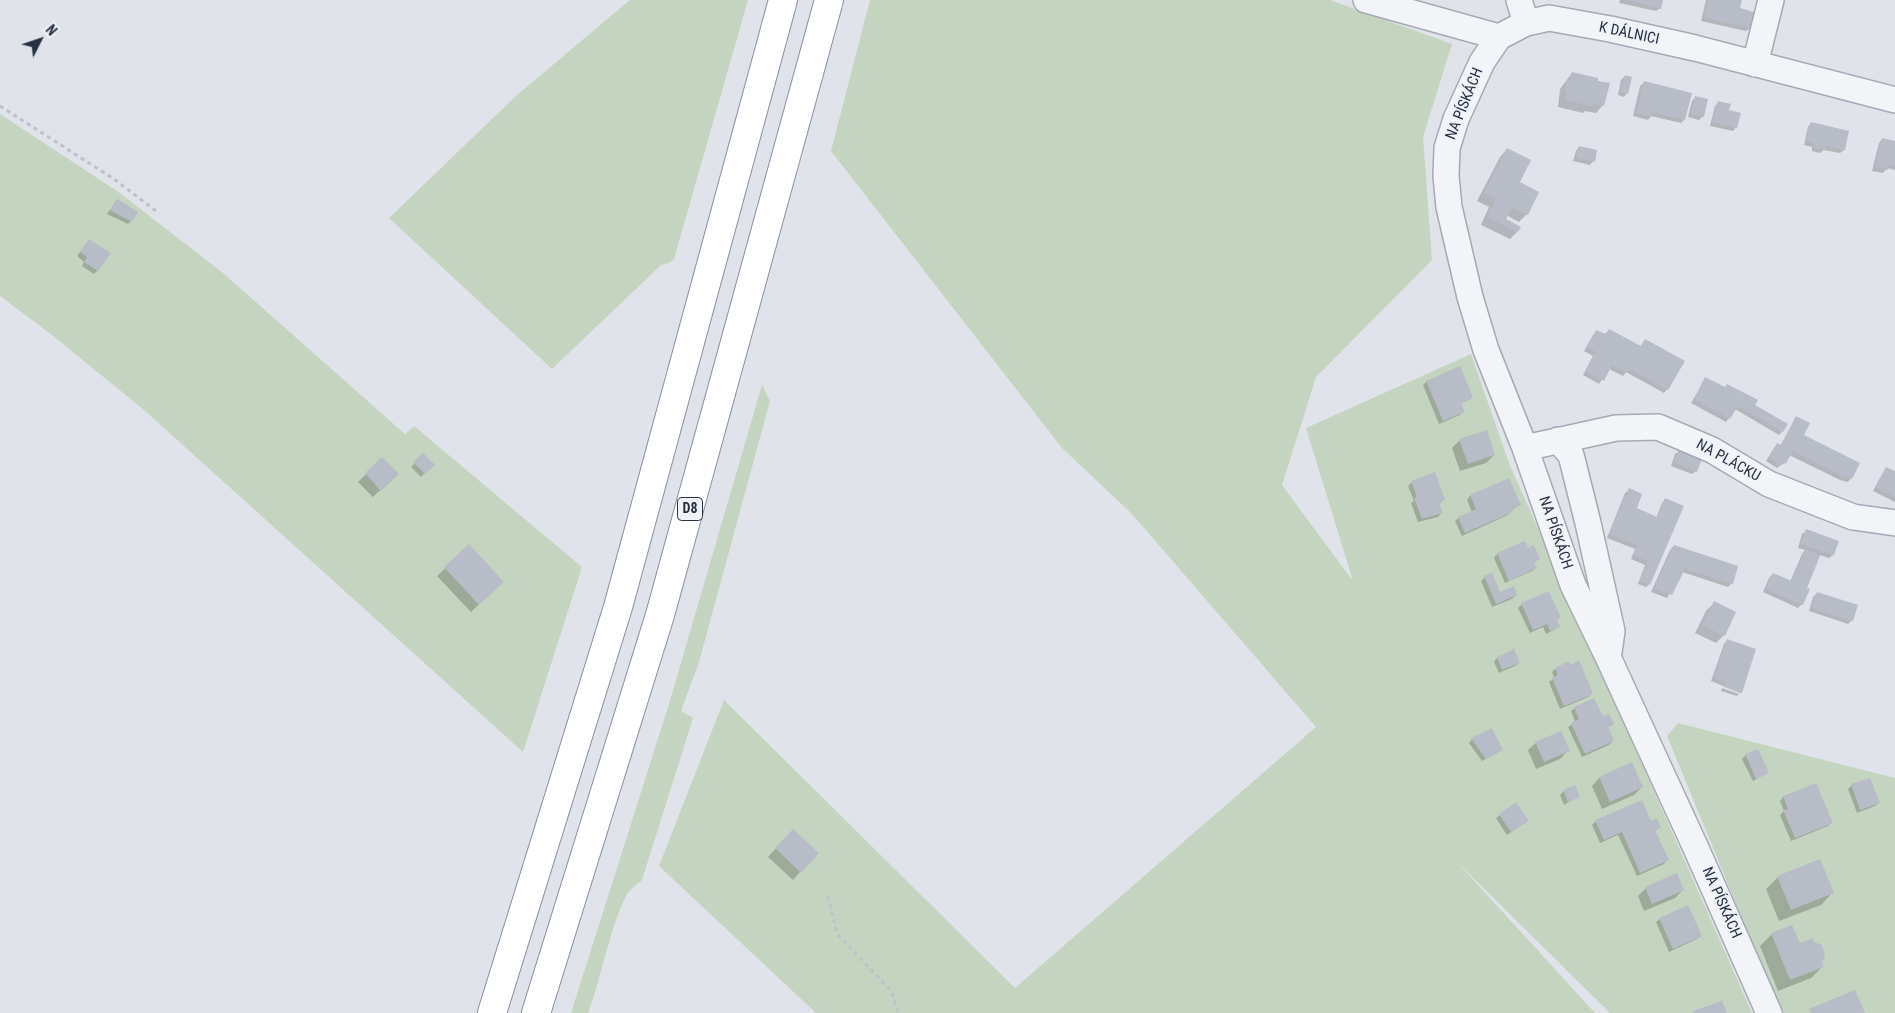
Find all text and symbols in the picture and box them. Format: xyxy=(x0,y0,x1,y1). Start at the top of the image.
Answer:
north arrow xyxy=(15,15,65,65)
street label: K DÁLNICI xyxy=(1597,19,1661,49)
text: N xyxy=(42,22,60,39)
street label: NA PÍSKÁCH xyxy=(1442,65,1488,143)
street label: NA PLÁCKU xyxy=(1693,436,1763,486)
street label: NA PÍSKÁCH xyxy=(1534,494,1576,572)
road number: D8 xyxy=(678,498,702,520)
street label: NA PÍSKÁCH xyxy=(1697,865,1745,941)

